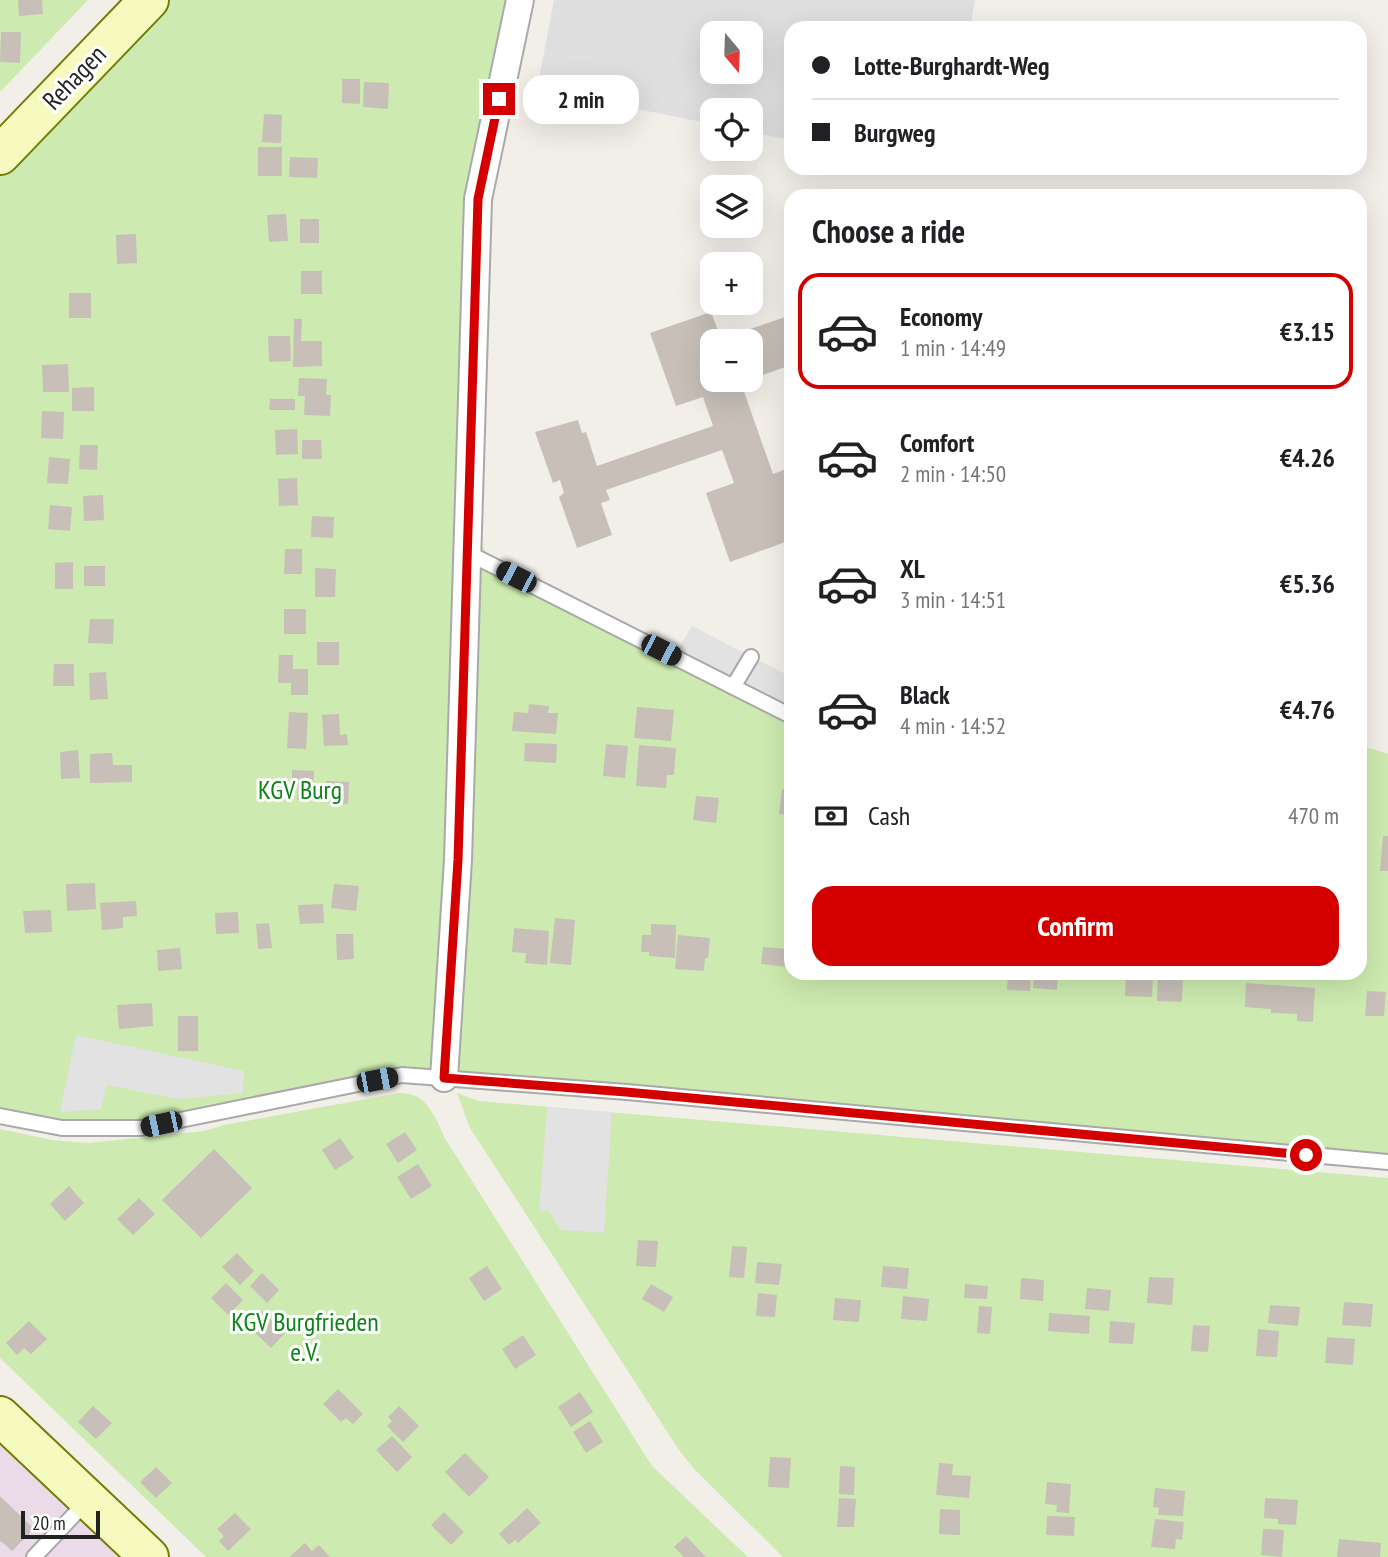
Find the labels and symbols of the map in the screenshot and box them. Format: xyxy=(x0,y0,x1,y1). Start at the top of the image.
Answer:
north arrow xyxy=(700,21,763,84)
street label: Rehagen xyxy=(35,38,113,116)
callout: 2 min xyxy=(524,74,639,124)
route end xyxy=(483,83,515,115)
car xyxy=(493,558,540,596)
car xyxy=(638,631,685,669)
park label: KGV Burg xyxy=(258,773,342,806)
car xyxy=(355,1066,400,1094)
car xyxy=(139,1109,184,1139)
route start xyxy=(1290,1139,1322,1171)
park label: KGV Burgfrieden e.V. xyxy=(231,1305,379,1368)
scale bar xyxy=(21,1508,100,1540)

